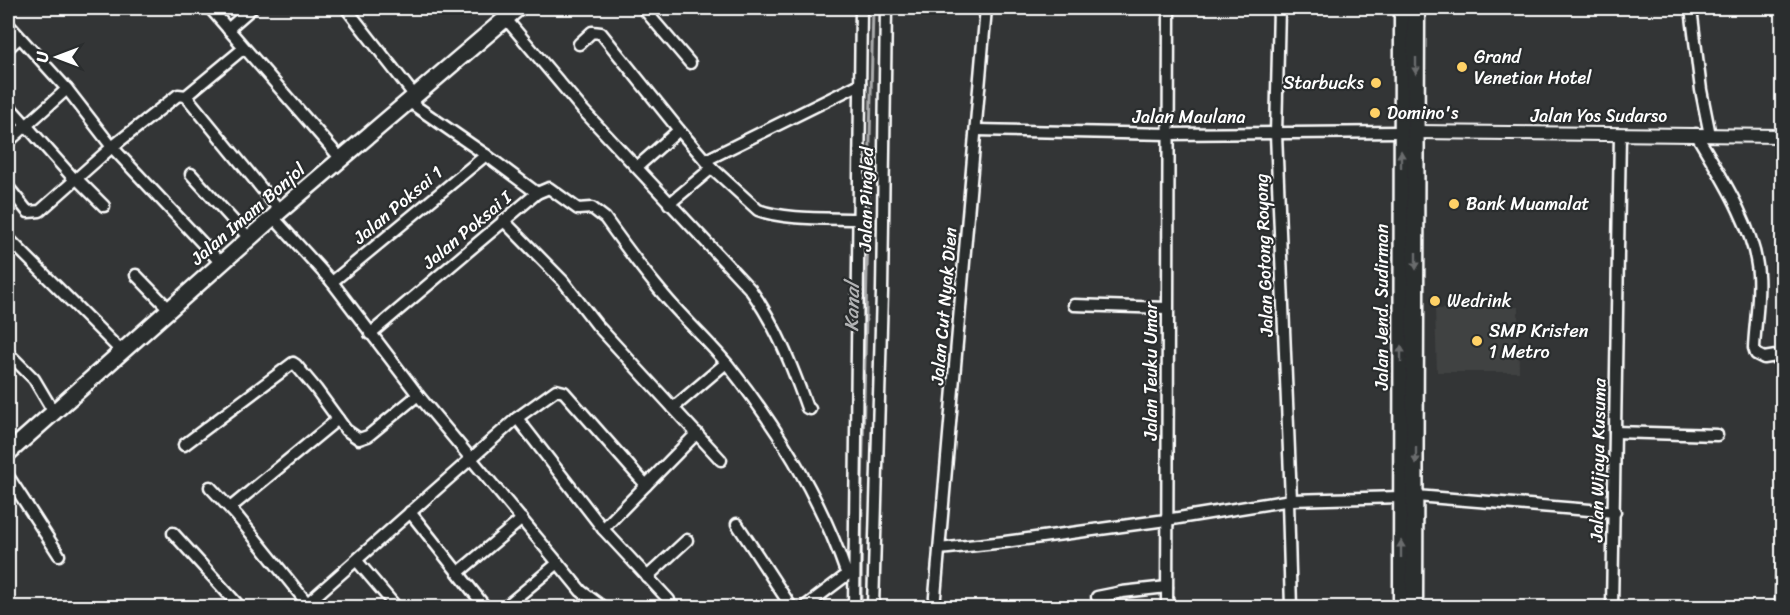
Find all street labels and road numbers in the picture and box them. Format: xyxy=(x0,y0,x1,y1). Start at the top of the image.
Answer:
street label: Jalan Yos Sudarso xyxy=(1530,100,1667,132)
street label: Jalan Maulana xyxy=(1131,101,1246,133)
street label: Jalan Pingled xyxy=(849,145,883,252)
street label: Jalan Imam Bonjol xyxy=(182,154,314,274)
street label: Jalan Poksai 1 xyxy=(345,157,451,253)
street label: Jalan Gotong Royong xyxy=(1245,173,1283,338)
street label: Jalan Poksai I xyxy=(414,181,521,278)
street label: Jalan Jend. Sudirman xyxy=(1366,224,1398,391)
street label: Jalan Cut Nyak Dien xyxy=(921,226,967,387)
street label: Jalan Teuku Umar xyxy=(1135,300,1167,441)
street label: Jalan Wijaya Kusuma xyxy=(1581,377,1615,543)

